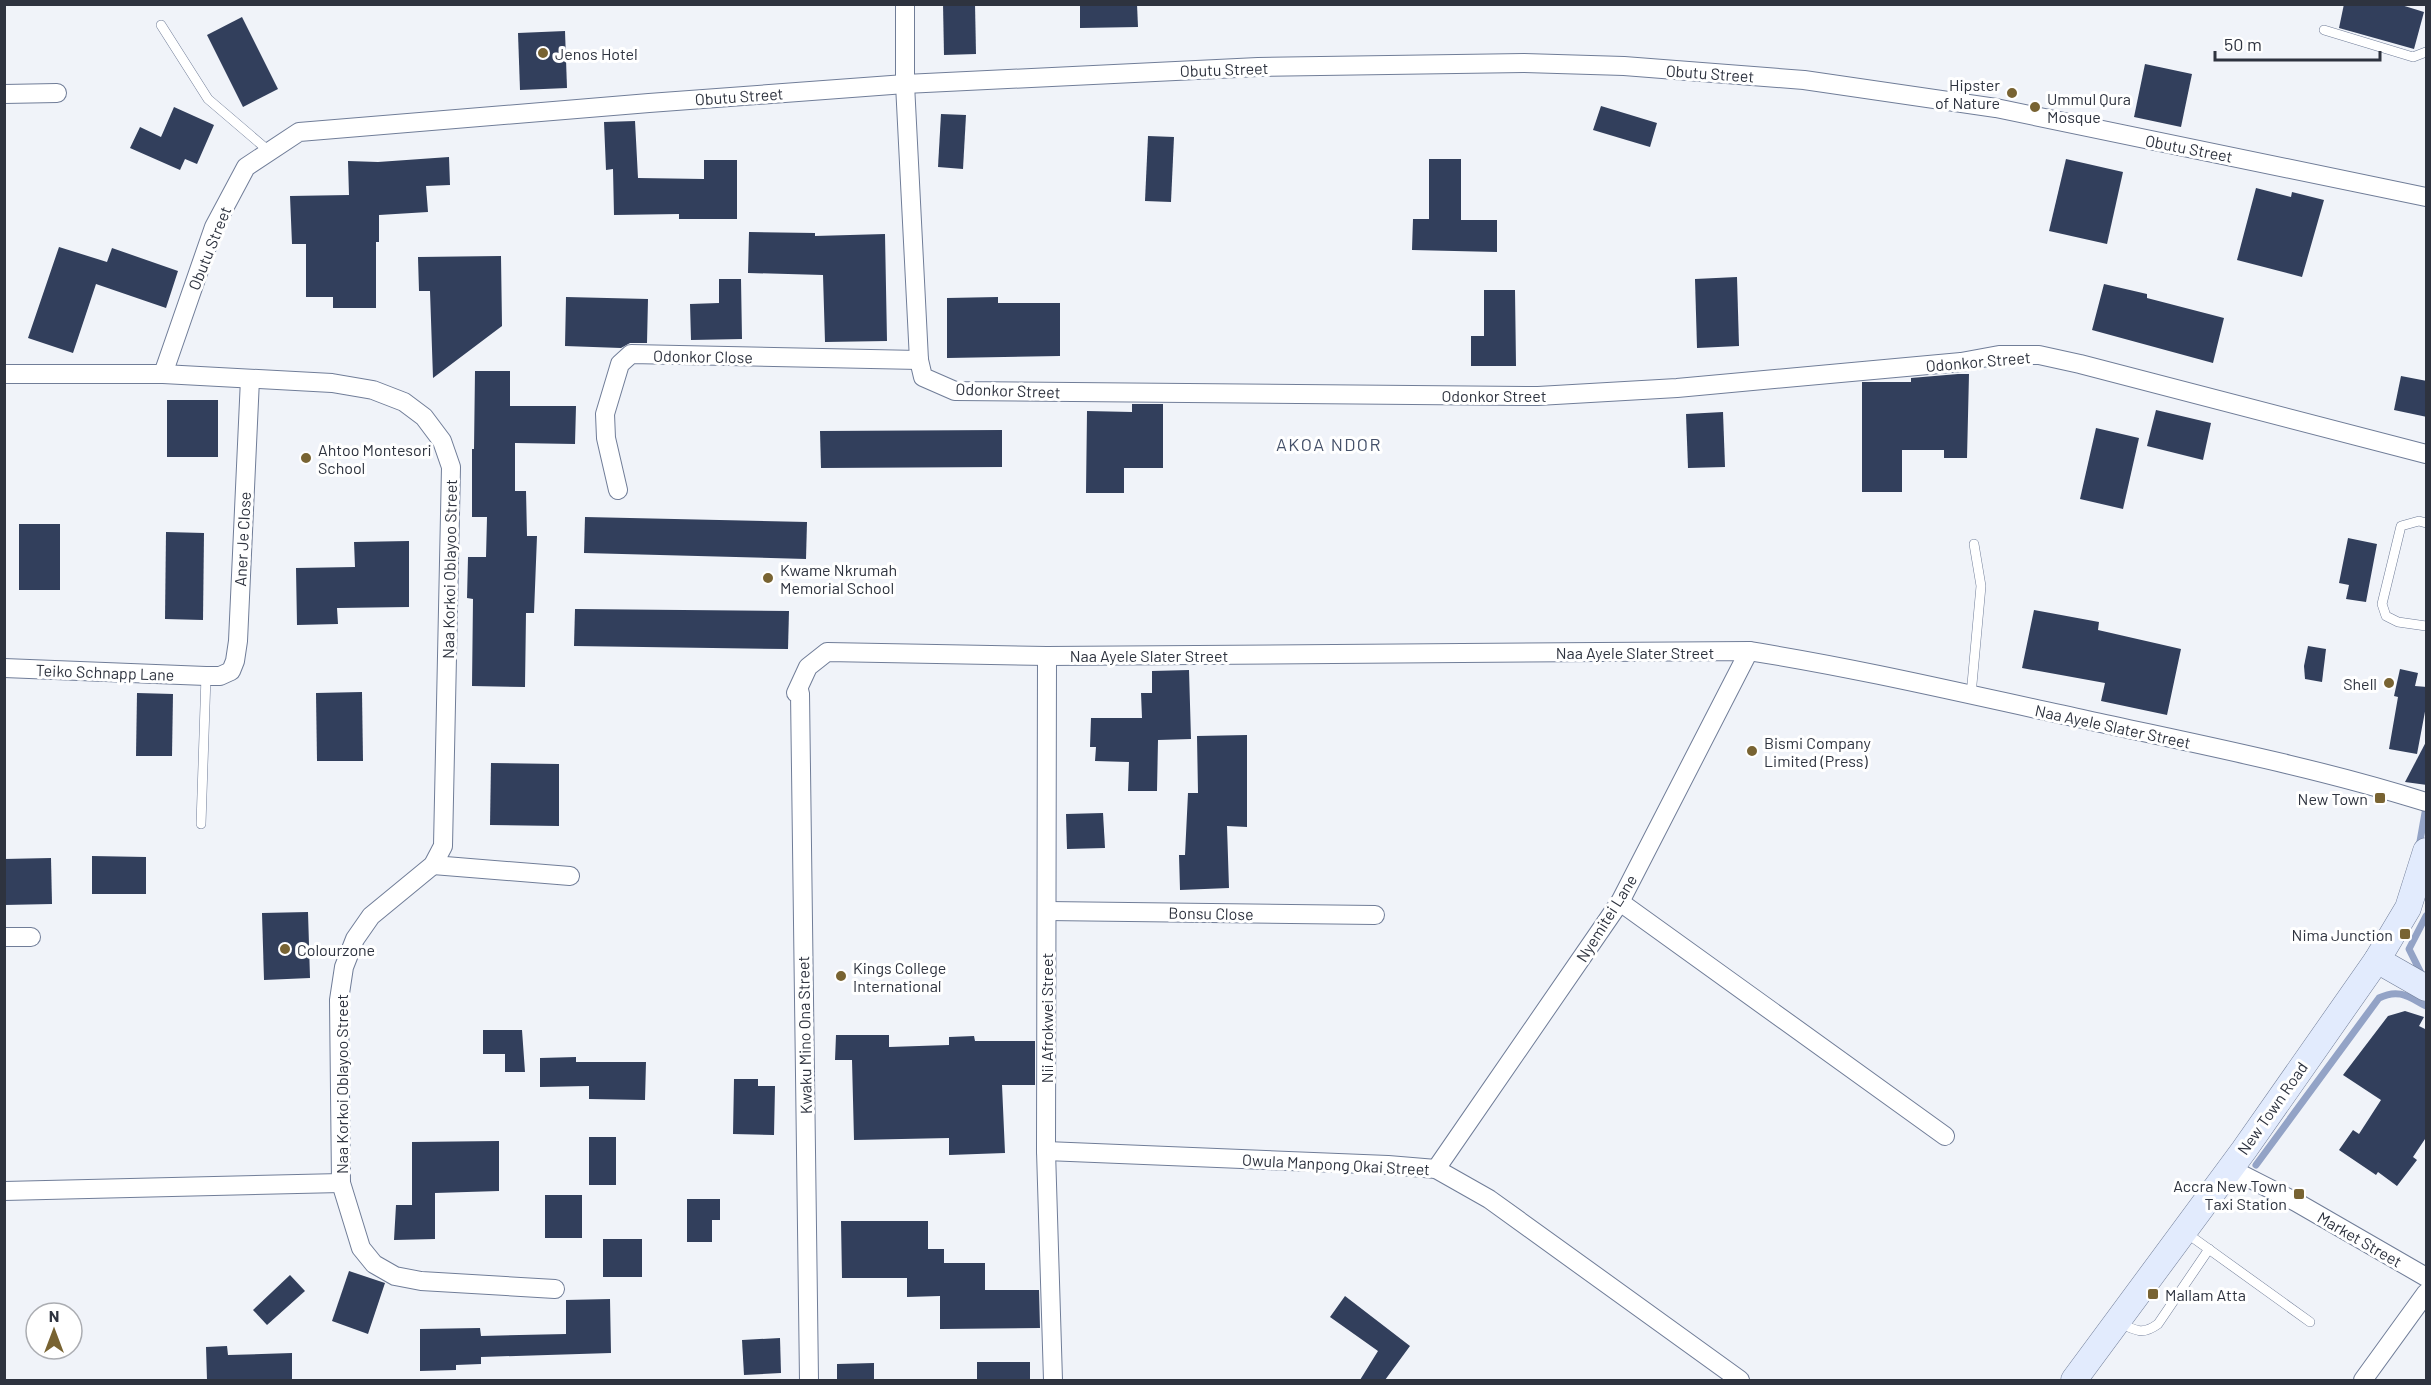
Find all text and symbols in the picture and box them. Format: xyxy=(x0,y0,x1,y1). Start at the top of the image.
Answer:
scale bar xyxy=(2215,24,2380,62)
text: 50 m xyxy=(2224,33,2262,55)
place label: Jenos Hotel xyxy=(555,44,638,63)
marker: Jenos Hotel xyxy=(536,46,550,60)
street label: Obutu Street xyxy=(1179,58,1269,80)
street label: Obutu Street xyxy=(1665,60,1755,86)
place label: Hipster of Nature xyxy=(1935,75,2000,112)
street label: Obutu Street xyxy=(694,83,784,109)
marker: Hipster of Nature xyxy=(2005,86,2019,100)
place label: Ummul Qura Mosque xyxy=(2047,89,2131,126)
marker: Ummul Qura Mosque xyxy=(2028,100,2042,114)
street label: Obutu Street xyxy=(2144,130,2234,166)
street label: Obutu Street xyxy=(184,203,234,293)
street label: Odonkor Close xyxy=(653,346,753,366)
street label: Odonkor Street xyxy=(1925,347,2031,375)
street label: Odonkor Street xyxy=(955,379,1061,401)
street label: Odonkor Street xyxy=(1441,386,1547,405)
district label: AKOA NDOR xyxy=(1276,433,1382,455)
place label: Ahtoo Montesori School xyxy=(318,440,432,477)
marker: Ahtoo Montesori School xyxy=(299,451,313,465)
street label: Naa Korkoi Oblayoo Street xyxy=(438,479,460,659)
street label: Aner Je Close xyxy=(230,491,254,587)
place label: Kwame Nkrumah Memorial School xyxy=(780,560,897,597)
marker: Kwame Nkrumah Memorial School xyxy=(761,571,775,585)
street label: Naa Ayele Slater Street xyxy=(1556,643,1714,662)
street label: Naa Ayele Slater Street xyxy=(1070,646,1228,665)
street label: Teiko Schnapp Lane xyxy=(35,660,175,684)
place label: Shell xyxy=(2343,674,2377,693)
marker: Shell xyxy=(2382,676,2396,690)
street label: Naa Ayele Slater Street xyxy=(2033,700,2193,752)
place label: Bismi Company Limited (Press) xyxy=(1764,733,1871,770)
marker: Bismi Company Limited (Press) xyxy=(1745,744,1759,758)
place label: New Town xyxy=(2298,789,2368,808)
marker: New Town xyxy=(2373,791,2387,805)
street label: Nyemitei Lane xyxy=(1572,871,1640,965)
street label: Bonsu Close xyxy=(1168,903,1254,923)
place label: Nima Junction xyxy=(2292,925,2393,944)
marker: Nima Junction xyxy=(2398,927,2412,941)
place label: Colourzone xyxy=(297,940,375,959)
marker: Colourzone xyxy=(278,942,292,956)
street label: Nii Afrokwei Street xyxy=(1037,953,1056,1083)
street label: Kwaku Mino Ona Street xyxy=(793,956,815,1114)
place label: Kings College International xyxy=(853,958,946,995)
marker: Kings College International xyxy=(834,969,848,983)
street label: Naa Korkoi Oblayoo Street xyxy=(332,994,351,1174)
street label: New Town Road xyxy=(2233,1058,2311,1158)
street label: Owula Manpong Okai Street xyxy=(1242,1150,1430,1178)
place label: Accra New Town Taxi Station xyxy=(2173,1176,2287,1213)
marker: Accra New Town Taxi Station xyxy=(2292,1187,2306,1201)
street label: Market Street xyxy=(2314,1207,2406,1271)
place label: Mallam Atta xyxy=(2165,1285,2246,1304)
marker: Mallam Atta xyxy=(2146,1287,2160,1301)
north arrow xyxy=(24,1301,84,1361)
text: N xyxy=(49,1306,59,1325)

